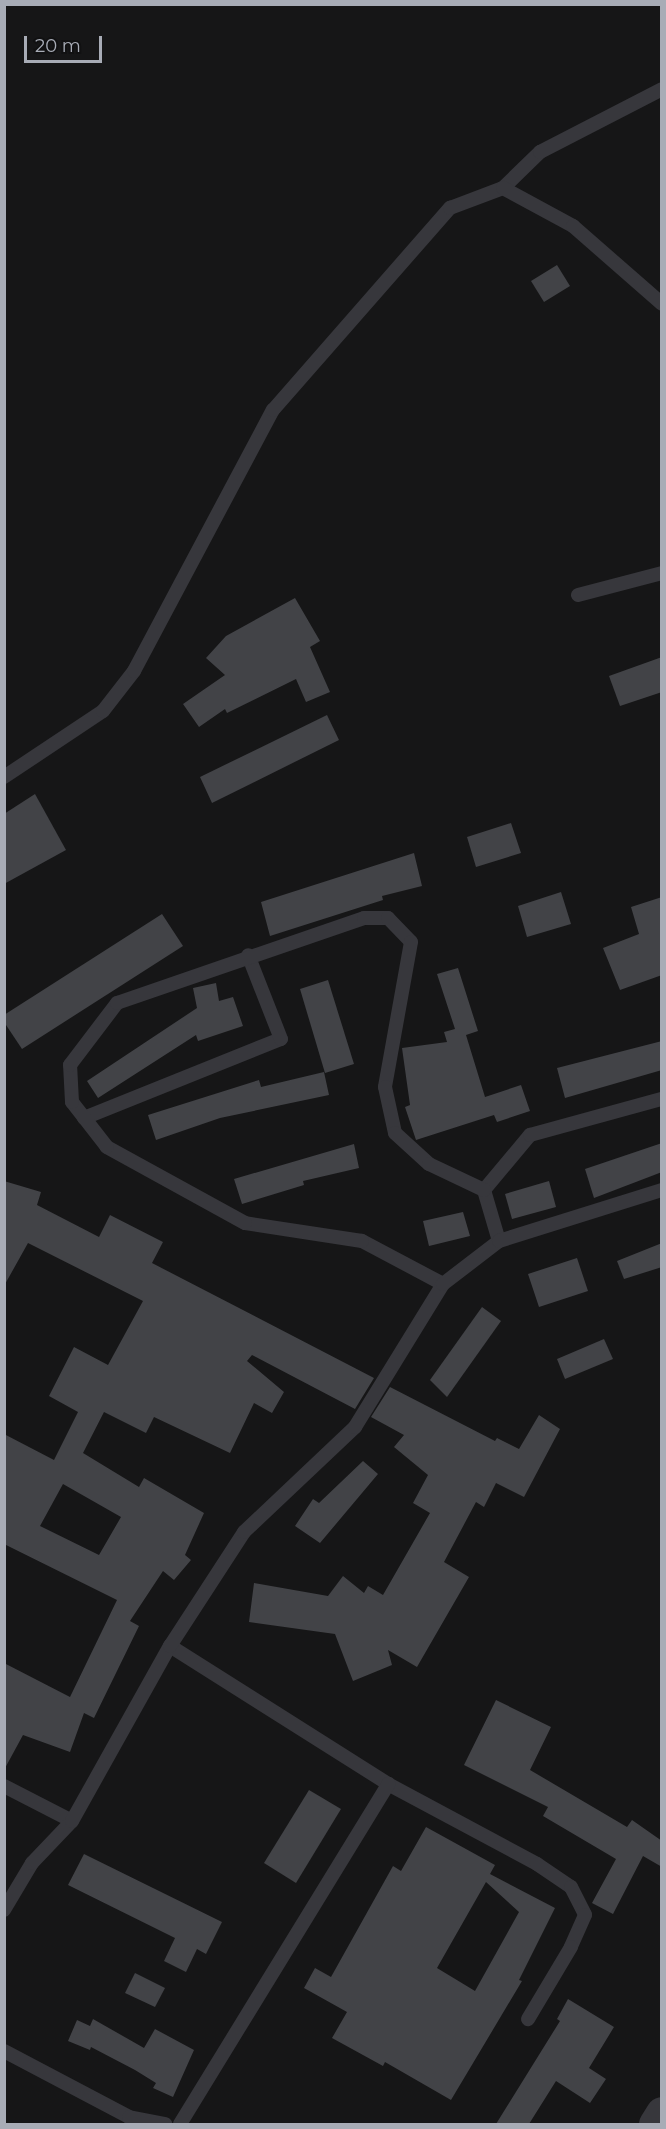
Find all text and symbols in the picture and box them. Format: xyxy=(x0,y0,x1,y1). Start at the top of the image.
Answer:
scale bar xyxy=(27,24,105,62)
text: 20 m xyxy=(35,35,81,57)

